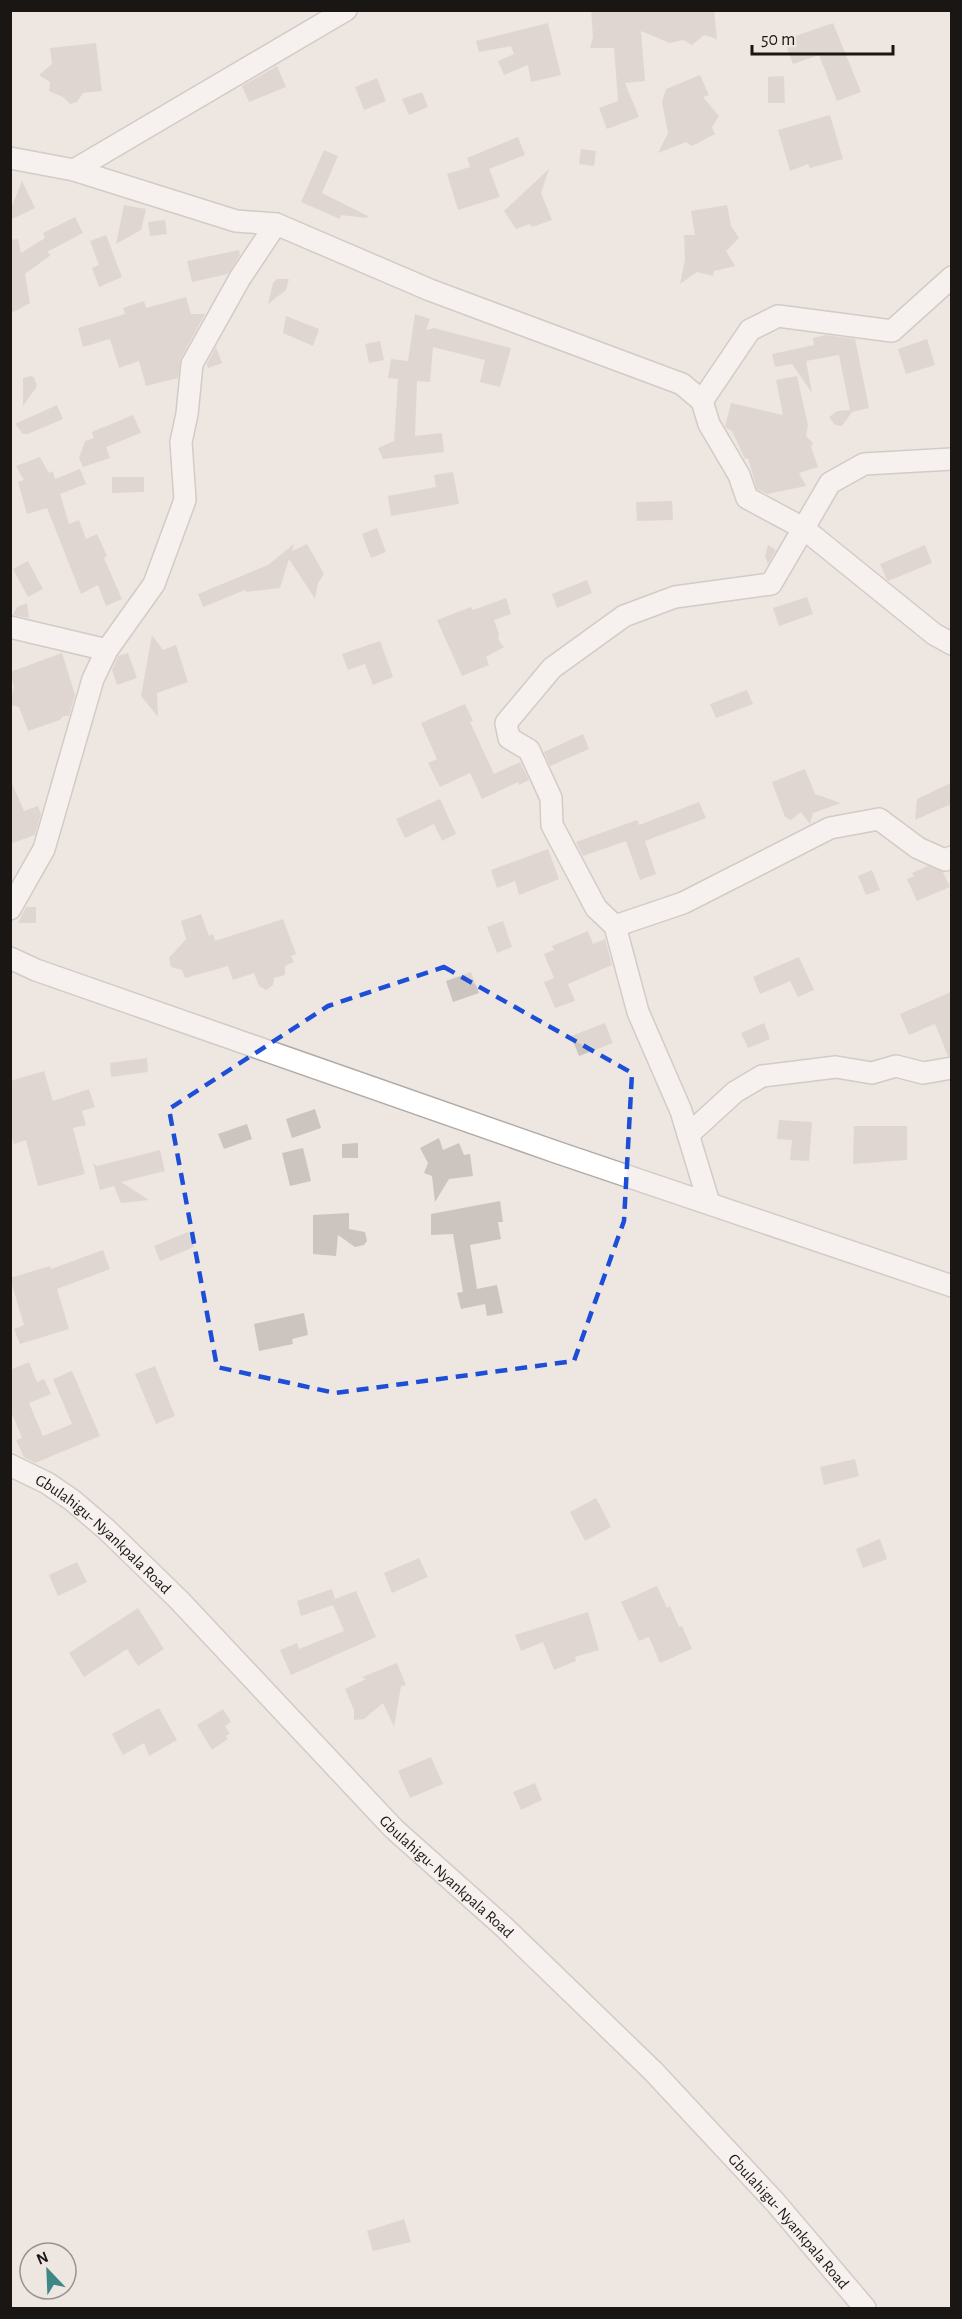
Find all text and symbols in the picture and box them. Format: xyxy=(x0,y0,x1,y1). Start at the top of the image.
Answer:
scale bar xyxy=(752,18,893,56)
text: 50 m xyxy=(761,31,795,49)
street label: Gbulahigu- Nyankpala Road xyxy=(33,1472,174,1597)
street label: Gbulahigu- Nyankpala Road xyxy=(376,1812,517,1941)
street label: Gbulahigu- Nyankpala Road xyxy=(725,2151,852,2292)
north arrow xyxy=(18,2241,78,2301)
text: N xyxy=(34,2249,51,2268)

